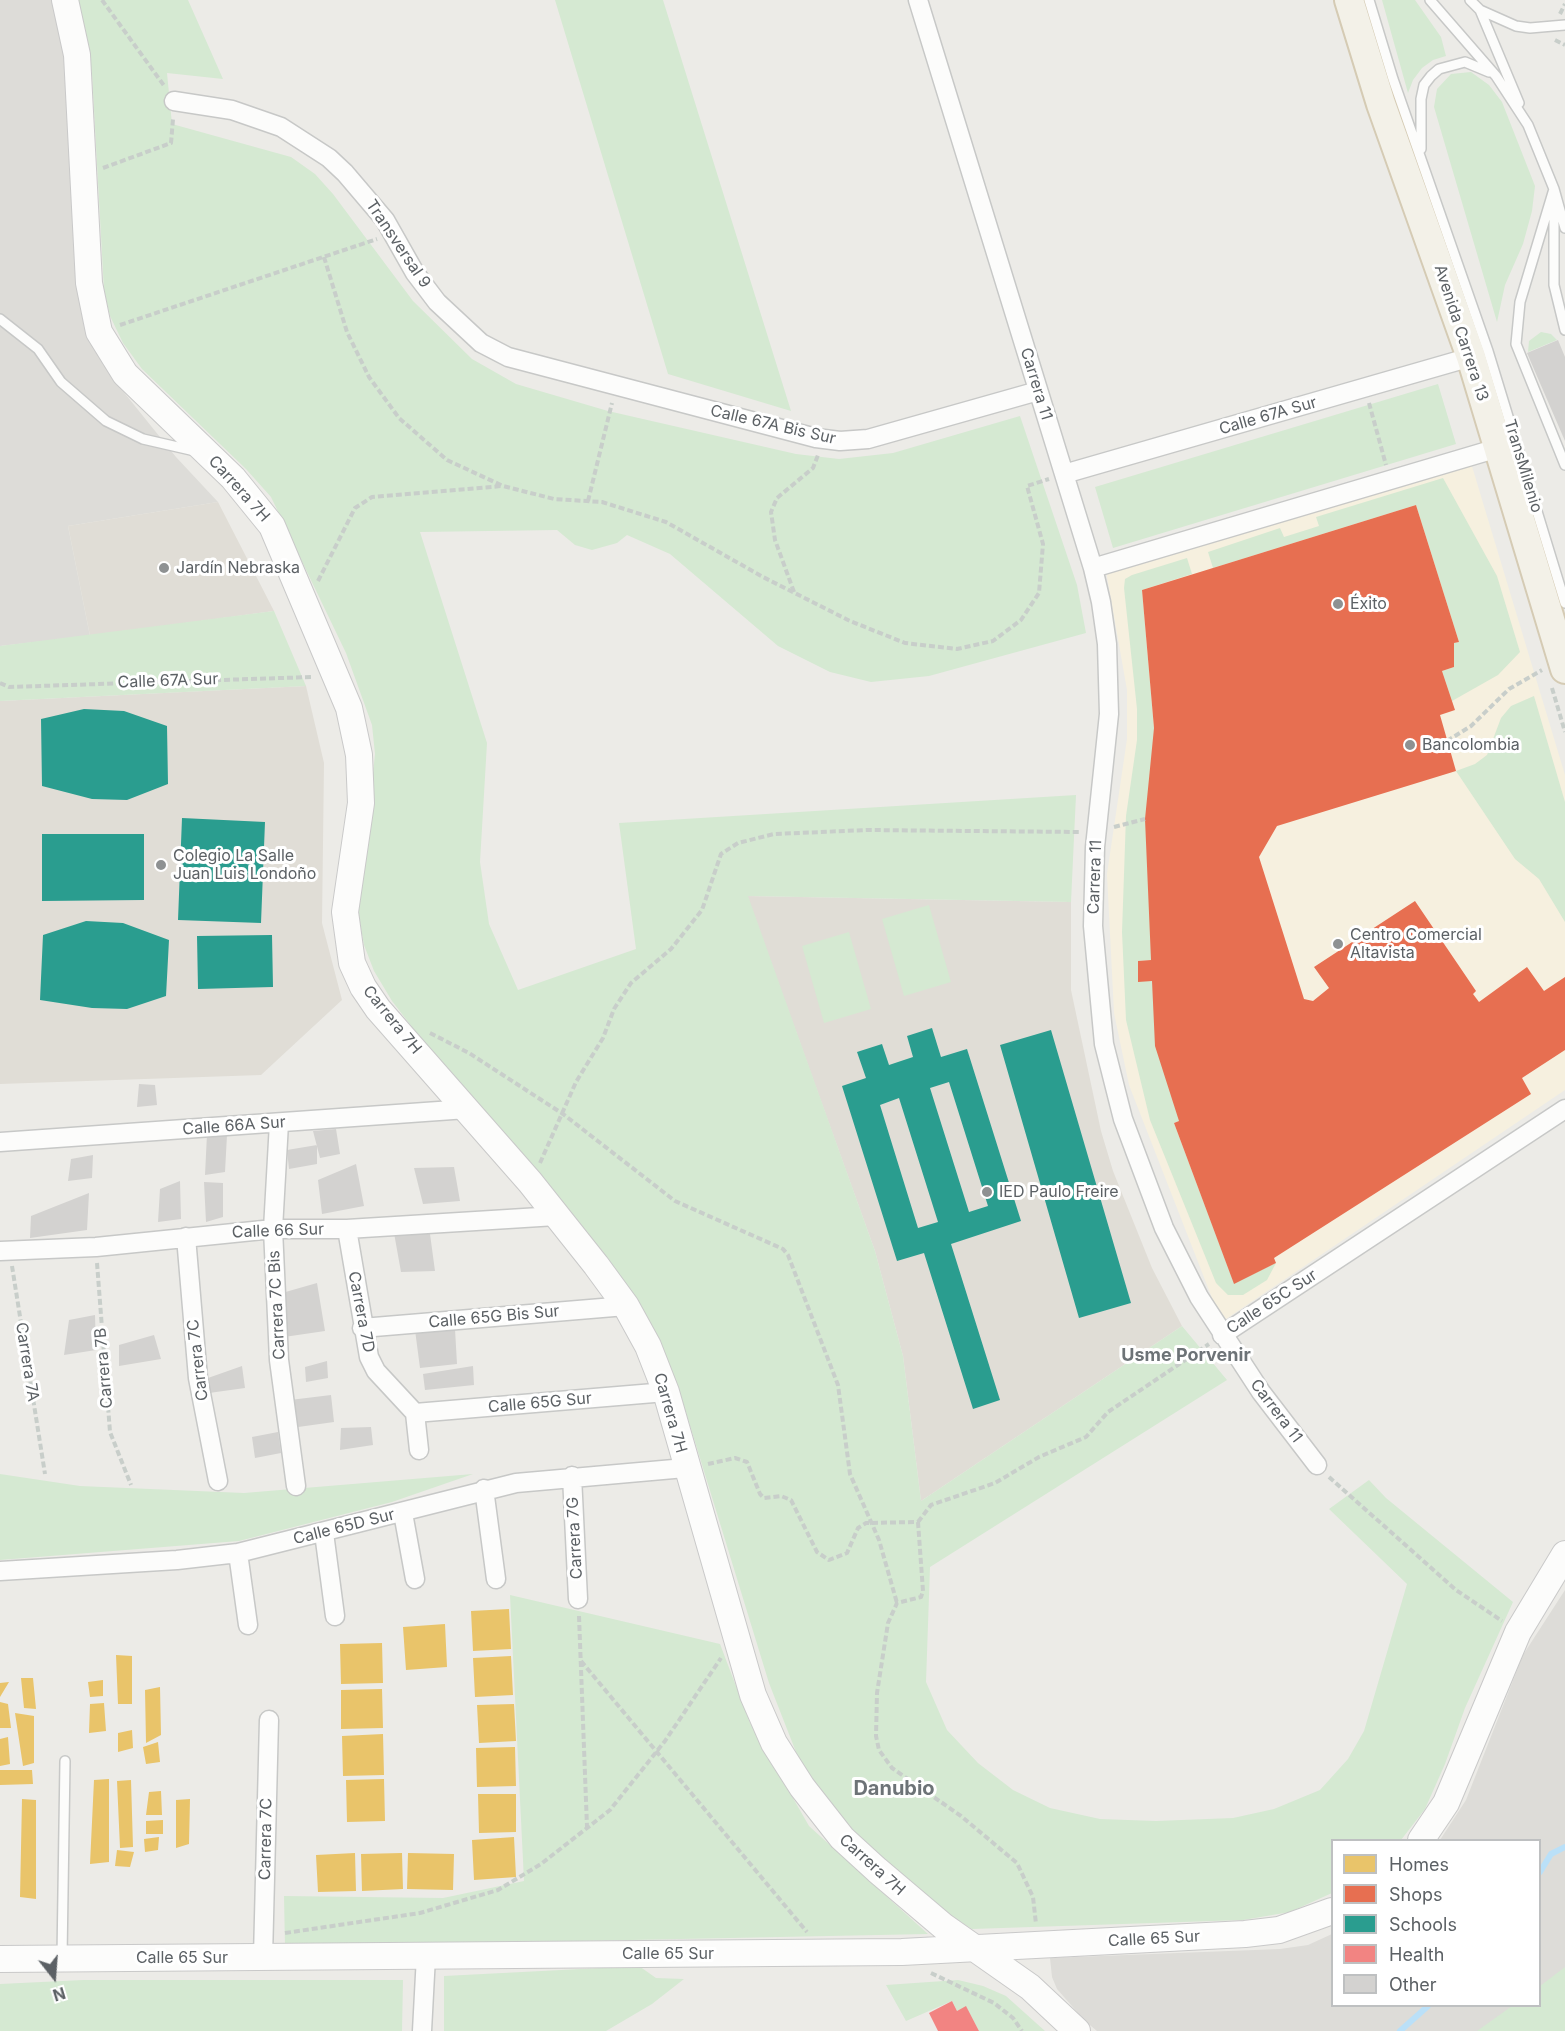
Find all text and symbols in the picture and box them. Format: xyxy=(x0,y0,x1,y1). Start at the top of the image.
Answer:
street label: Transversal 9 xyxy=(361,196,435,292)
street label: Avenida Carrera 13 xyxy=(1430,262,1492,404)
street label: Carrera 11 xyxy=(1016,346,1056,422)
street label: Calle 67A Sur xyxy=(1217,393,1319,439)
street label: Calle 67A Bis Sur xyxy=(708,401,838,449)
street label: TransMilenio xyxy=(1500,417,1546,515)
street label: Carrera 7H xyxy=(204,452,274,526)
place label: Jardín Nebraska xyxy=(176,558,300,578)
marker: Jardín Nebraska xyxy=(157,561,171,575)
place label: Éxito xyxy=(1350,594,1387,614)
marker: Éxito xyxy=(1331,597,1345,611)
street label: Calle 67A Sur xyxy=(117,670,219,692)
place label: Bancolombia xyxy=(1422,735,1520,755)
marker: Bancolombia xyxy=(1403,738,1417,752)
street label: Carrera 11 xyxy=(1084,839,1106,915)
place label: Colegio La Salle Juan Luis Londoño xyxy=(173,846,316,884)
marker: Colegio La Salle Juan Luis Londoño xyxy=(154,858,168,872)
place label: Centro Comercial Altavista xyxy=(1350,925,1482,963)
marker: Centro Comercial Altavista xyxy=(1331,937,1345,951)
street label: Carrera 7H xyxy=(359,982,425,1058)
street label: Calle 66A Sur xyxy=(182,1113,286,1139)
place label: IED Paulo Freire xyxy=(999,1182,1119,1202)
marker: IED Paulo Freire xyxy=(980,1185,994,1199)
street label: Calle 66 Sur xyxy=(232,1220,324,1242)
street label: Carrera 7C Bis xyxy=(265,1250,289,1360)
street label: Calle 65C Sur xyxy=(1223,1266,1321,1338)
street label: Carrera 7D xyxy=(344,1270,378,1354)
street label: Calle 65G Bis Sur xyxy=(428,1302,560,1332)
street label: Carrera 7C xyxy=(183,1318,213,1402)
street label: Carrera 7A xyxy=(11,1321,43,1403)
street label: Carrera 7B xyxy=(91,1327,117,1409)
district label: Usme Porvenir xyxy=(1121,1345,1251,1367)
street label: Carrera 7H xyxy=(649,1371,691,1455)
street label: Carrera 11 xyxy=(1246,1375,1306,1447)
street label: Calle 65G Sur xyxy=(487,1389,593,1417)
street label: Carrera 7G xyxy=(563,1496,587,1580)
street label: Calle 65D Sur xyxy=(291,1505,397,1549)
district label: Danubio xyxy=(853,1777,935,1801)
street label: Carrera 7C xyxy=(256,1798,276,1880)
street label: Carrera 7H xyxy=(835,1830,909,1900)
legend xyxy=(1331,1839,1541,2007)
text: Homes xyxy=(1389,1854,1449,1875)
text: Shops xyxy=(1389,1884,1443,1905)
text: Schools xyxy=(1389,1914,1457,1935)
street label: Calle 65 Sur xyxy=(1107,1927,1201,1951)
street label: Calle 65 Sur xyxy=(622,1944,714,1964)
text: Health xyxy=(1389,1944,1444,1965)
north arrow xyxy=(24,1947,84,2007)
street label: Calle 65 Sur xyxy=(136,1948,228,1968)
text: Other xyxy=(1389,1974,1437,1995)
text: N xyxy=(51,1983,68,2006)

